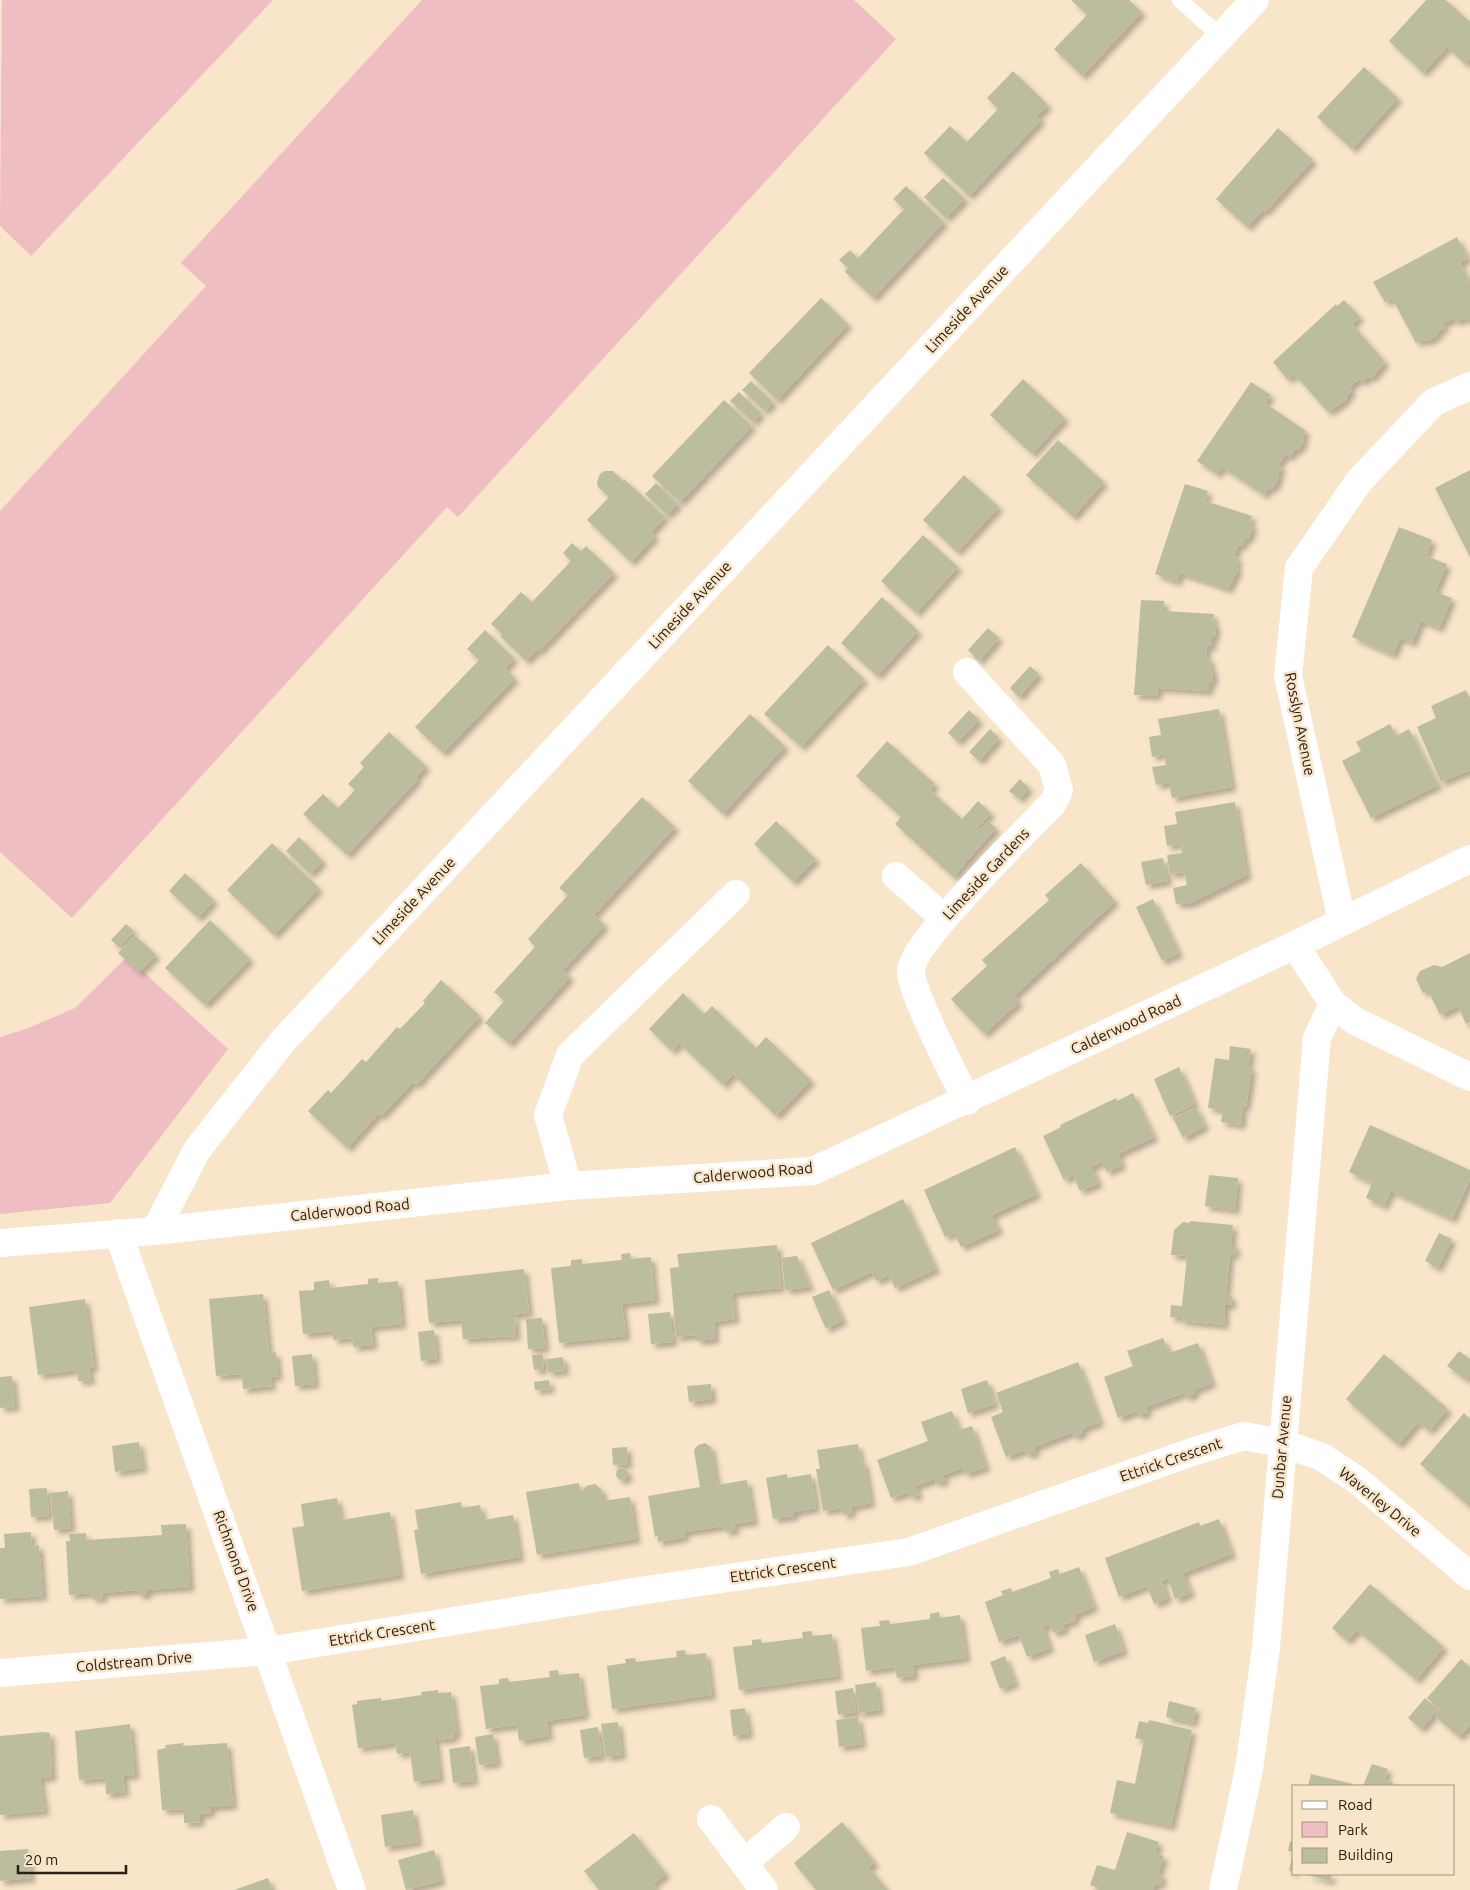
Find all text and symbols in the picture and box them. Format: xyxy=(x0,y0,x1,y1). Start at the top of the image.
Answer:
street label: Limeside Avenue xyxy=(922,261,1012,356)
street label: Limeside Avenue xyxy=(645,557,735,652)
street label: Rosslyn Avenue xyxy=(1282,671,1319,777)
street label: Limeside Gardens xyxy=(939,824,1032,923)
street label: Limeside Avenue xyxy=(369,853,459,948)
street label: Calderwood Road xyxy=(1068,992,1184,1058)
street label: Calderwood Road xyxy=(693,1159,813,1186)
street label: Calderwood Road xyxy=(289,1195,410,1224)
street label: Dunbar Avenue xyxy=(1269,1394,1294,1499)
street label: Ettrick Crescent xyxy=(1118,1434,1224,1485)
street label: Waverley Drive xyxy=(1336,1463,1425,1540)
street label: Richmond Drive xyxy=(210,1508,263,1614)
street label: Ettrick Crescent xyxy=(729,1554,837,1585)
street label: Ettrick Crescent xyxy=(328,1616,436,1649)
street label: Coldstream Drive xyxy=(75,1648,193,1675)
legend xyxy=(1292,1785,1455,1875)
text: Road xyxy=(1338,1796,1373,1813)
text: Park xyxy=(1338,1821,1368,1838)
scale bar xyxy=(18,1842,125,1874)
text: Building xyxy=(1338,1846,1393,1863)
text: 20 m xyxy=(25,1851,58,1868)

